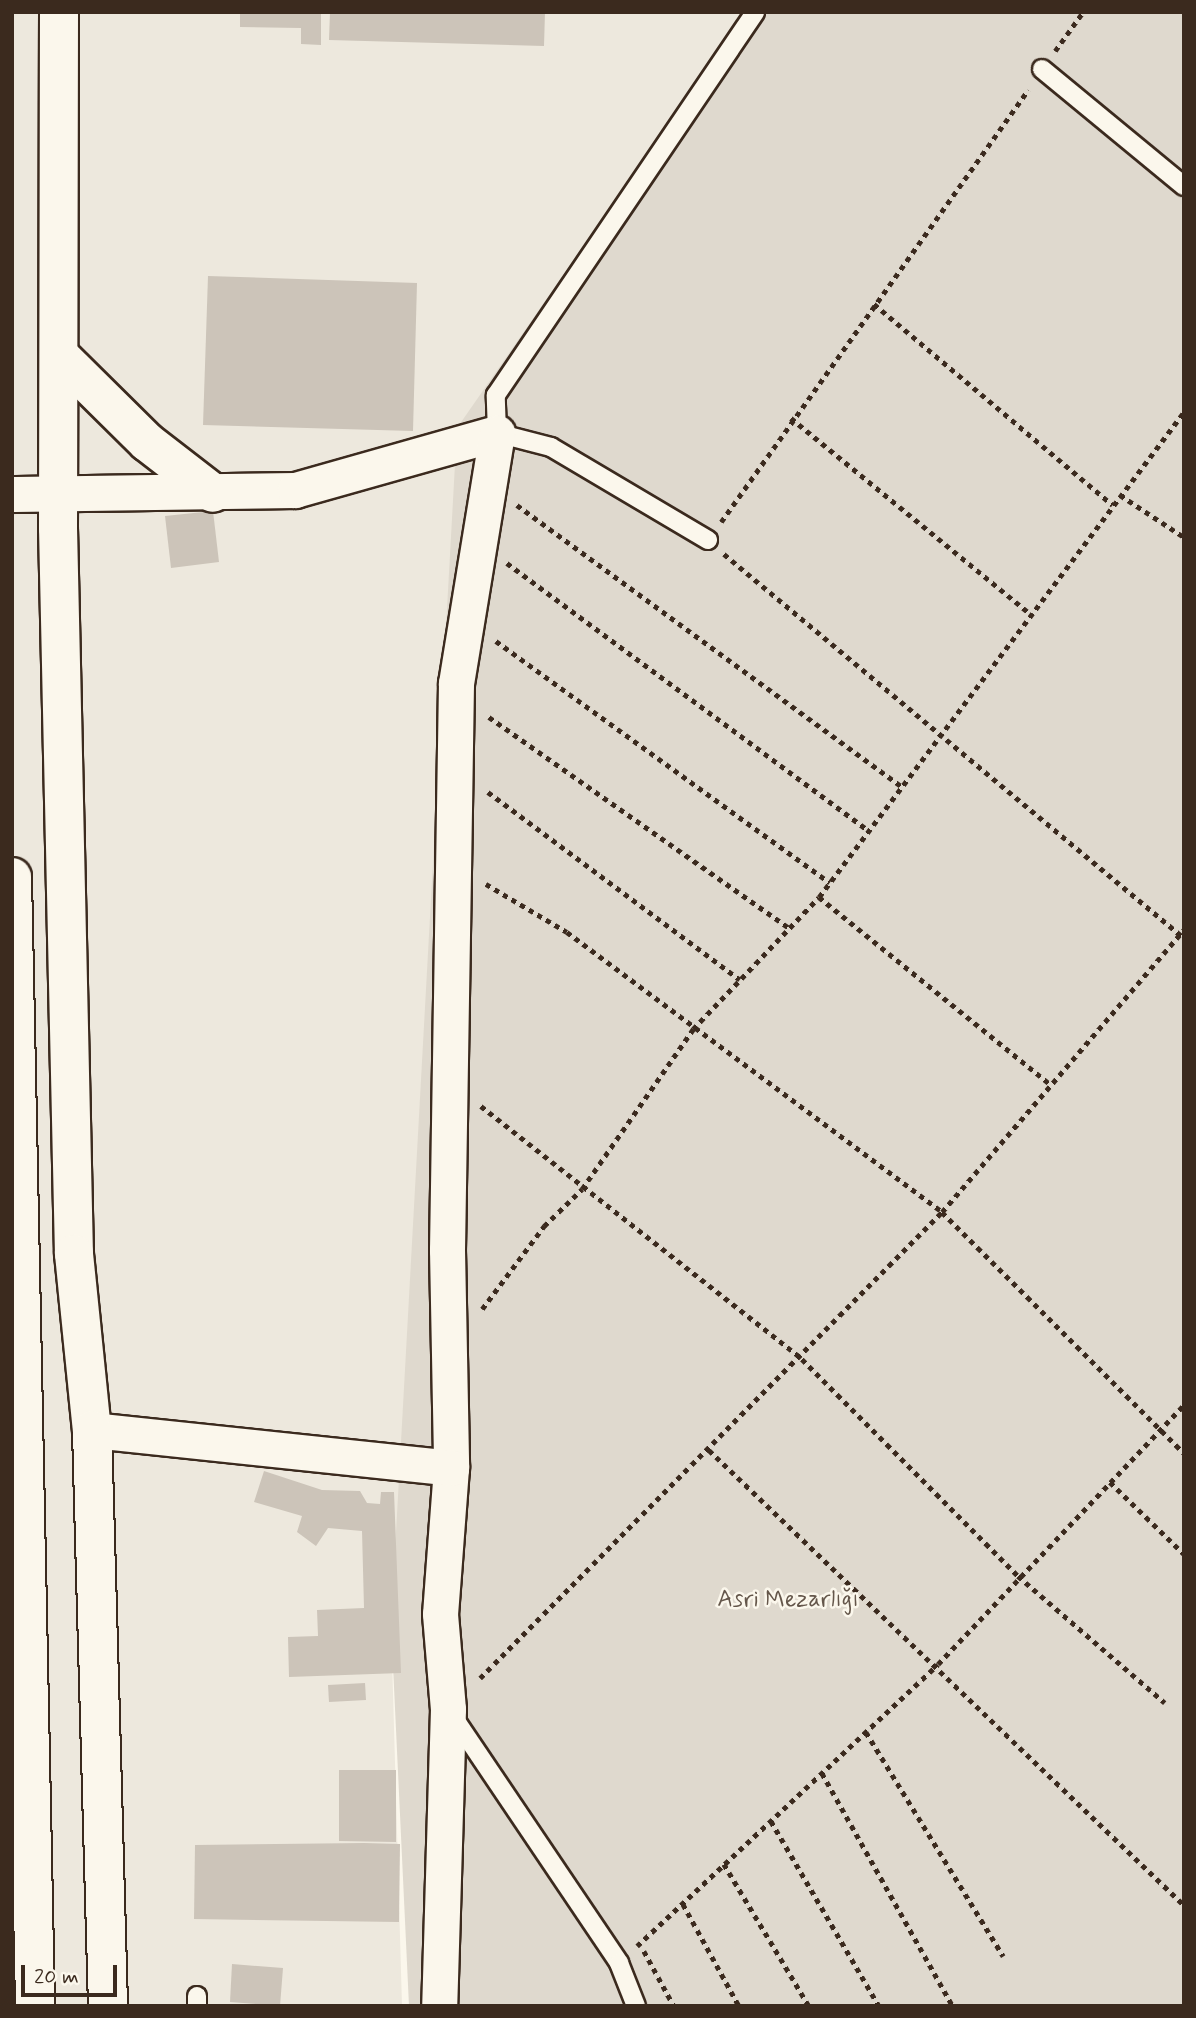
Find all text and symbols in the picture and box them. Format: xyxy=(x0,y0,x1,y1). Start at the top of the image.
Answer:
park label: Asri Mezarlığı xyxy=(715,1586,861,1614)
scale bar xyxy=(24,1952,121,1996)
text: 20 m xyxy=(34,1963,79,1991)

